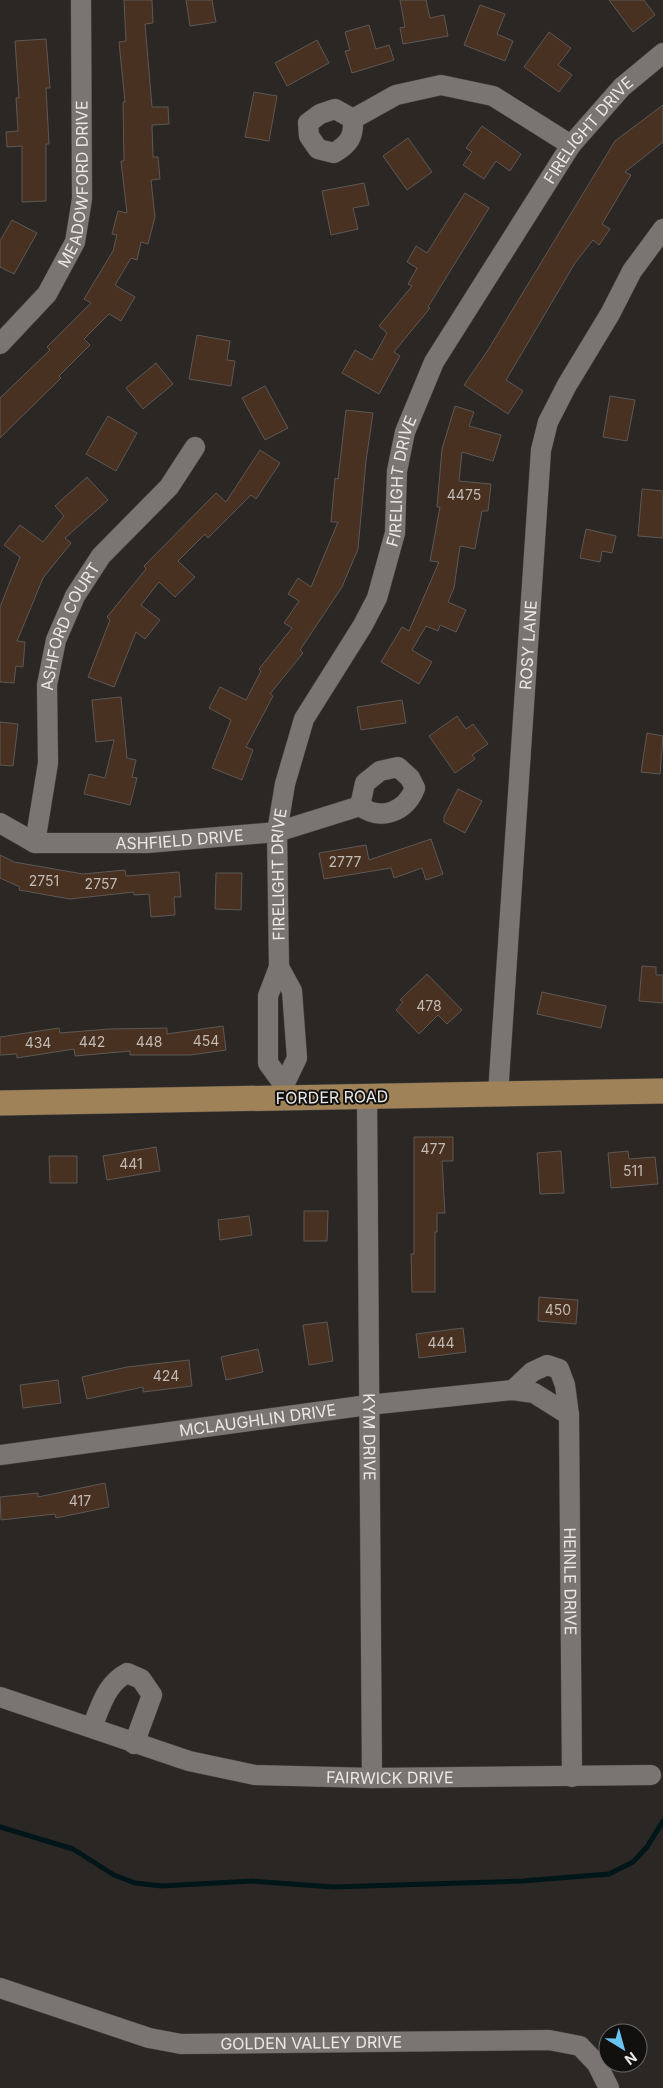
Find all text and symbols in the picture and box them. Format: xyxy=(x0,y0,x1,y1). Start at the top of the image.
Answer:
street label: FIRELIGHT DRIVE xyxy=(539,72,637,187)
street label: MEADOWFORD DRIVE xyxy=(53,100,92,271)
street label: FIRELIGHT DRIVE xyxy=(382,413,421,549)
house number: 4475 xyxy=(447,486,481,503)
street label: ASHFORD COURT xyxy=(37,559,104,691)
street label: ROSY LANE xyxy=(515,599,541,691)
street label: FIRELIGHT DRIVE xyxy=(267,807,291,941)
street label: ASHFIELD DRIVE xyxy=(115,825,244,853)
house number: 2777 xyxy=(329,853,362,870)
house number: 2751 xyxy=(29,872,59,889)
house number: 2757 xyxy=(85,875,117,892)
house number: 478 xyxy=(416,997,442,1014)
house number: 454 xyxy=(193,1032,219,1049)
house number: 442 xyxy=(79,1033,105,1050)
house number: 448 xyxy=(136,1033,162,1050)
house number: 434 xyxy=(25,1034,51,1051)
street label: FORDER ROAD xyxy=(276,1086,388,1108)
house number: 477 xyxy=(420,1140,446,1157)
house number: 441 xyxy=(119,1155,143,1172)
house number: 511 xyxy=(623,1162,643,1179)
house number: 450 xyxy=(545,1301,571,1318)
house number: 444 xyxy=(427,1334,455,1351)
house number: 424 xyxy=(153,1367,179,1384)
street label: KYM DRIVE xyxy=(359,1393,380,1481)
street label: MCLAUGHLIN DRIVE xyxy=(178,1399,337,1441)
house number: 417 xyxy=(69,1492,91,1509)
street label: HEINLE DRIVE xyxy=(560,1527,581,1635)
street label: FAIRWICK DRIVE xyxy=(326,1767,454,1788)
north arrow xyxy=(598,2023,648,2073)
street label: GOLDEN VALLEY DRIVE xyxy=(220,2032,402,2054)
text: N xyxy=(622,2049,641,2069)

